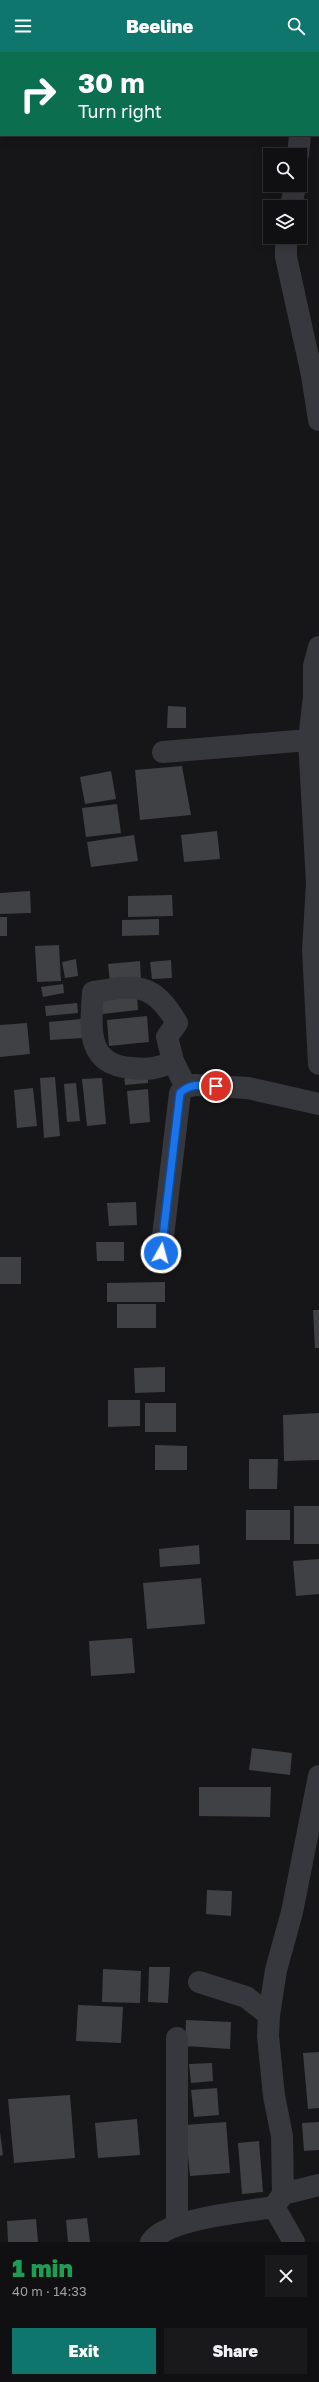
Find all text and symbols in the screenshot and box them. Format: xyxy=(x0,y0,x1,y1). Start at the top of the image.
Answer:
icon: menu xyxy=(12,15,34,37)
text: Beeline xyxy=(126,15,193,37)
icon: search xyxy=(285,15,307,37)
text: 30 m xyxy=(78,66,145,99)
icon: right xyxy=(12,68,64,120)
text: Turn right xyxy=(78,100,162,122)
map controls xyxy=(263,148,307,244)
button: search xyxy=(263,148,307,192)
button: layers xyxy=(263,200,307,244)
pin xyxy=(199,1069,233,1103)
icon: arrive xyxy=(205,1075,227,1097)
position arrow xyxy=(140,1232,182,1274)
text: 1 min xyxy=(12,2253,73,2282)
button: close xyxy=(265,2255,307,2297)
text: 40 m · 14:33 xyxy=(12,2283,87,2299)
button: Exit xyxy=(12,2328,156,2374)
button: Share xyxy=(164,2328,307,2374)

